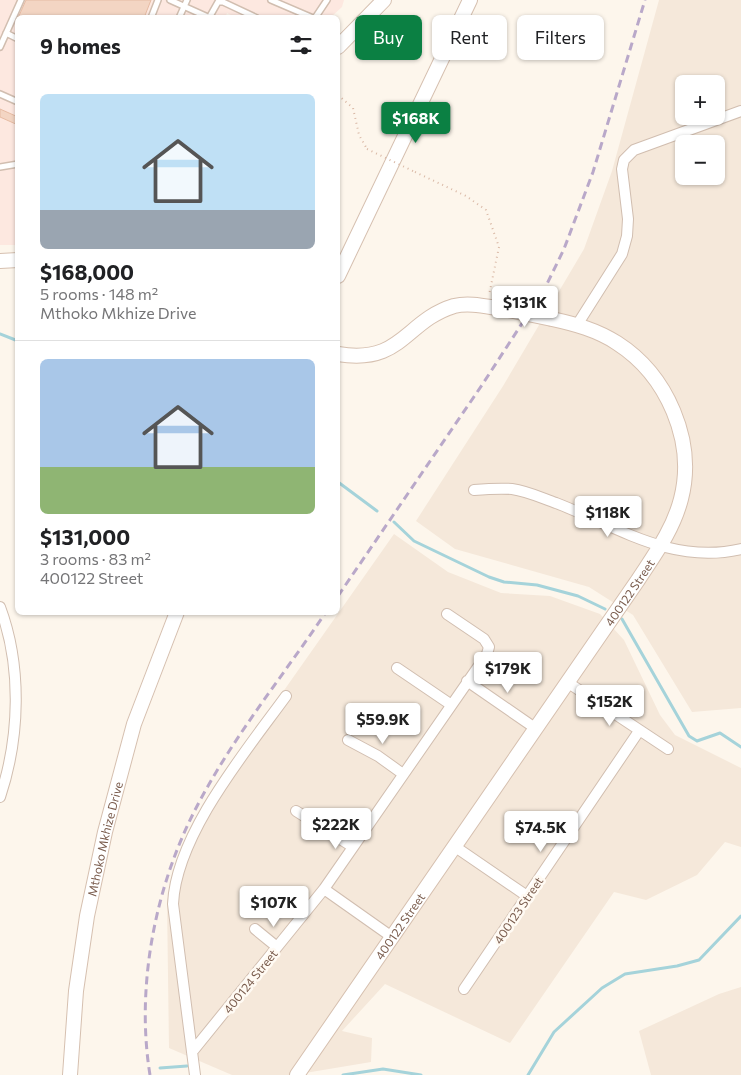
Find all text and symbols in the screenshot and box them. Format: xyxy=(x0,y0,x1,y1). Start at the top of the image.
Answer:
chip: Buy xyxy=(355,15,422,60)
chip: Rent xyxy=(432,15,507,60)
chip: Filters xyxy=(517,15,604,60)
icon: filters xyxy=(287,31,315,59)
text: 9 homes xyxy=(40,33,121,58)
map controls xyxy=(675,75,725,185)
button: + xyxy=(675,75,725,125)
pin: $168K xyxy=(381,102,451,144)
text: $168K xyxy=(392,108,440,127)
icon: home xyxy=(133,126,223,216)
button: − xyxy=(675,135,725,185)
text: $168,000 xyxy=(40,259,134,284)
text: 5 rooms · 148 m² xyxy=(40,284,158,303)
pin: $131K xyxy=(490,286,560,328)
text: $131K xyxy=(503,292,547,311)
text: Mthoko Mkhize Drive xyxy=(40,303,197,322)
icon: home xyxy=(133,392,223,482)
pin: $118K xyxy=(573,496,643,538)
text: $118K xyxy=(586,502,630,521)
text: $131,000 xyxy=(40,524,130,549)
text: 3 rooms · 83 m² xyxy=(40,549,151,568)
street label: 400122 Street xyxy=(602,556,657,628)
text: 400122 Street xyxy=(40,568,143,587)
pin: $179K xyxy=(473,652,543,694)
text: $179K xyxy=(485,658,531,677)
pin: $152K xyxy=(575,684,645,727)
text: $152K xyxy=(587,691,633,710)
pin: $59.9K xyxy=(342,702,424,745)
text: $59.9K xyxy=(356,709,410,728)
street label: Mthoko Mkhize Drive xyxy=(84,780,125,898)
pin: $222K xyxy=(301,808,371,850)
pin: $74.5K xyxy=(500,810,582,853)
text: $222K xyxy=(312,814,360,833)
text: $74.5K xyxy=(515,817,567,836)
street label: 400123 Street xyxy=(490,874,546,946)
pin: $107K xyxy=(239,886,309,928)
street label: 400122 Street xyxy=(372,890,428,962)
text: $107K xyxy=(251,892,297,911)
street label: 400124 Street xyxy=(220,946,280,1016)

